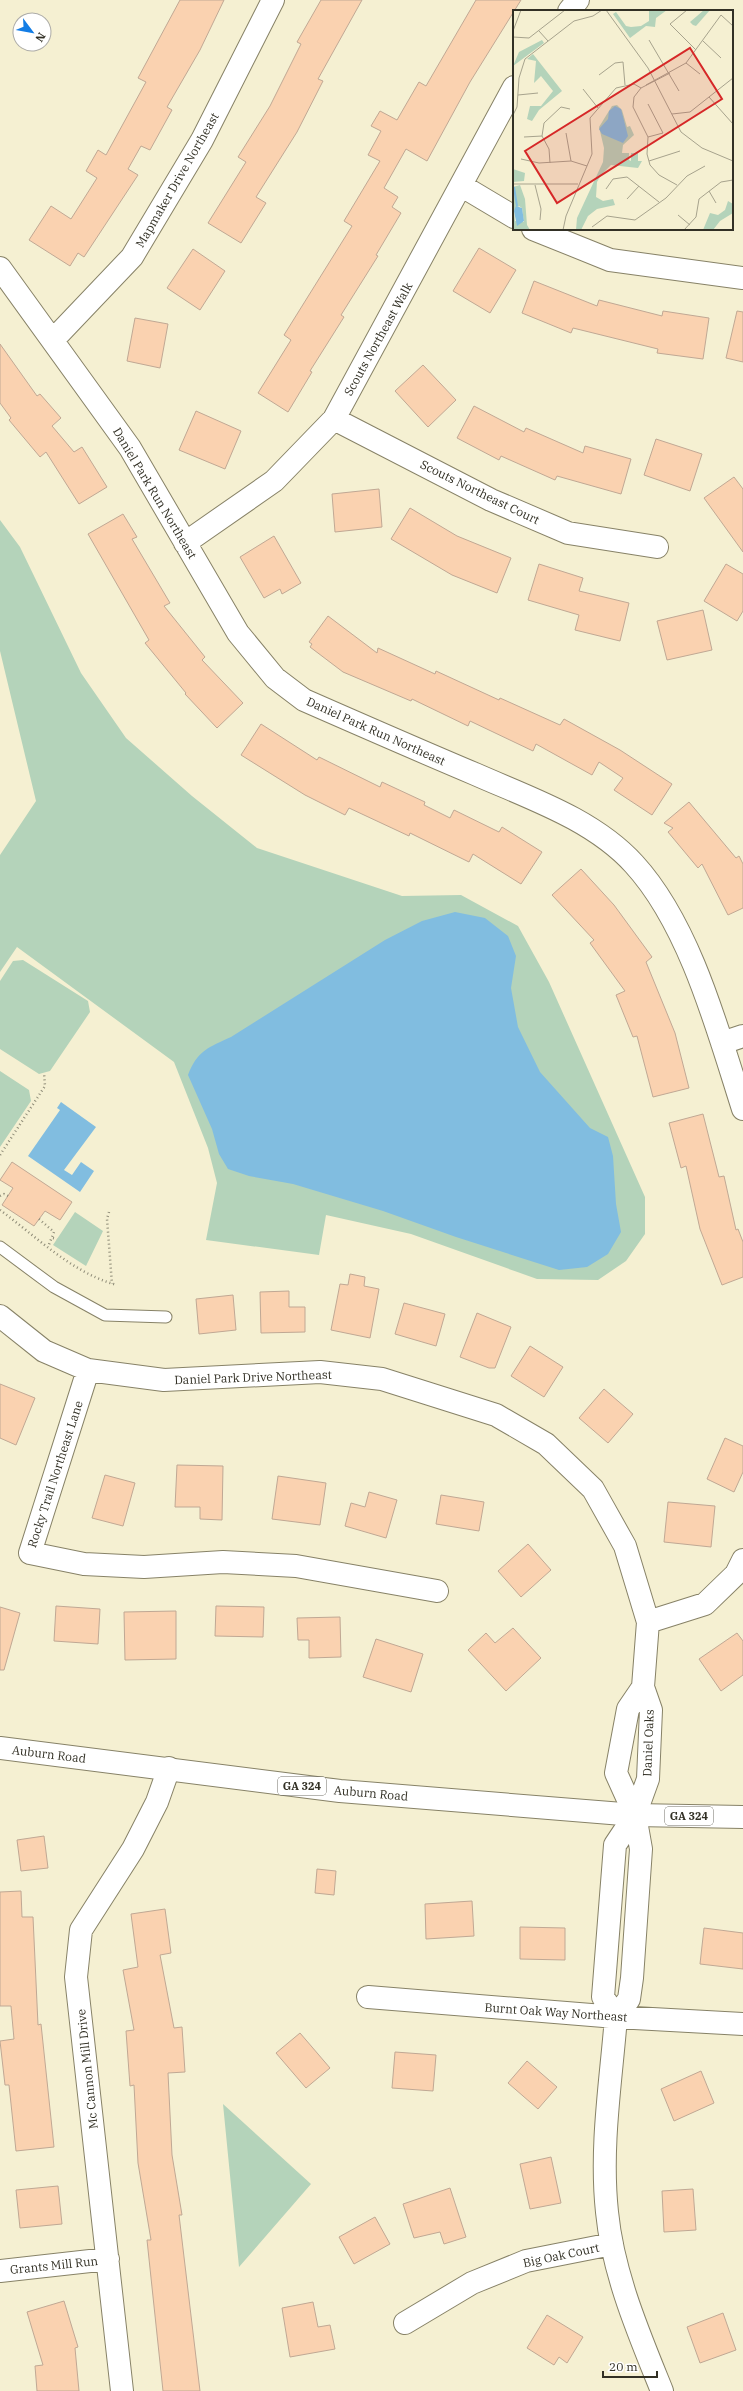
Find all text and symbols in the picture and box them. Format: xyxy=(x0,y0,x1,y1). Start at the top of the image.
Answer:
inset map xyxy=(513,10,733,230)
north arrow xyxy=(12,12,52,52)
text: N xyxy=(32,30,49,45)
street label: Mapmaker Drive Northeast xyxy=(132,110,222,250)
street label: Scouts Northeast Walk xyxy=(341,280,415,398)
street label: Daniel Park Run Northeast xyxy=(110,425,200,561)
street label: Scouts Northeast Court xyxy=(418,457,542,527)
street label: Daniel Park Run Northeast xyxy=(304,694,448,768)
street label: Daniel Park Drive Northeast xyxy=(174,1367,332,1387)
street label: Rocky Trail Northeast Lane xyxy=(24,1399,86,1549)
street label: Daniel Oaks xyxy=(639,1709,657,1777)
street label: Auburn Road xyxy=(11,1742,87,1766)
road number: GA 324 xyxy=(278,1777,326,1795)
street label: Auburn Road xyxy=(333,1782,409,1804)
road number: GA 324 xyxy=(665,1807,713,1825)
street label: Burnt Oak Way Northeast xyxy=(484,2000,628,2024)
street label: Mc Cannon Mill Drive xyxy=(73,2008,101,2130)
street label: Big Oak Court xyxy=(521,2240,601,2270)
street label: Grants Mill Run xyxy=(9,2253,99,2277)
scale bar xyxy=(603,2353,657,2379)
text: 20 m xyxy=(609,2359,638,2374)

